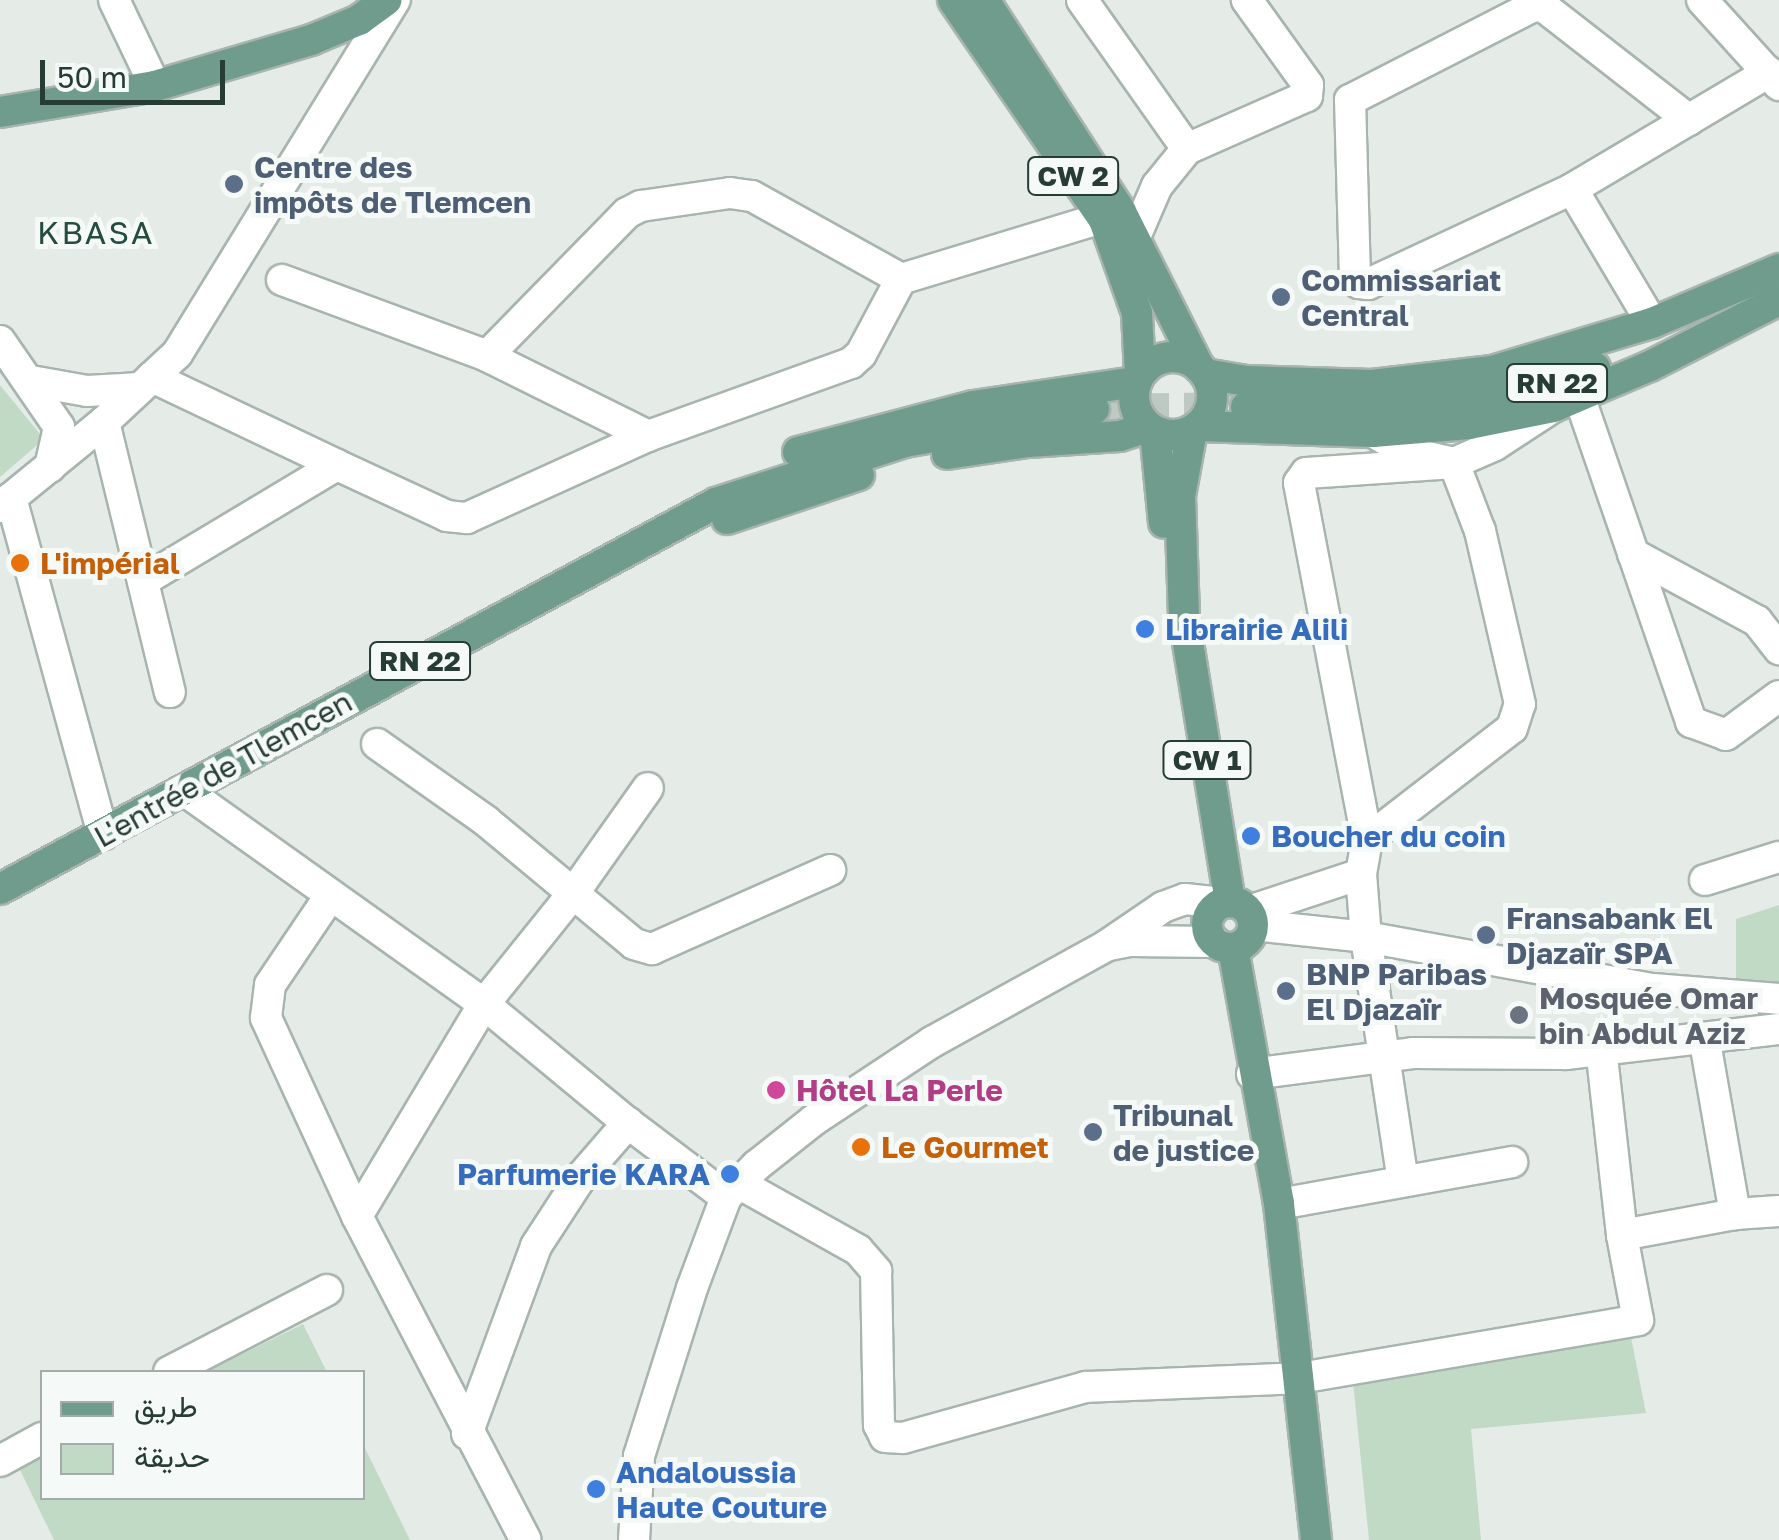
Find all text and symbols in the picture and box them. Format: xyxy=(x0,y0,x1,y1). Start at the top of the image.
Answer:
scale bar xyxy=(45,40,230,102)
text: 50 m xyxy=(57,59,127,95)
place label: Centre des impôts de Tlemcen xyxy=(254,149,531,220)
road number: CW 2 xyxy=(1026,153,1120,199)
marker: Centre des impôts de Tlemcen xyxy=(223,173,245,195)
district label: KBASA xyxy=(37,213,155,251)
place label: Commissariat Central xyxy=(1301,262,1501,332)
marker: Commissariat Central xyxy=(1270,286,1292,308)
road number: RN 22 xyxy=(1504,360,1610,406)
place label: L'impérial xyxy=(40,545,180,581)
marker: L'impérial xyxy=(9,552,31,574)
place label: Librairie Alili xyxy=(1165,611,1348,647)
marker: Librairie Alili xyxy=(1134,618,1156,640)
road number: RN 22 xyxy=(368,638,472,684)
street label: L'entrée de Tlemcen xyxy=(88,683,358,855)
road number: CW 1 xyxy=(1162,737,1252,783)
place label: Boucher du coin xyxy=(1271,818,1506,854)
marker: Boucher du coin xyxy=(1240,825,1262,847)
place label: Fransabank El Djazaïr SPA xyxy=(1506,900,1713,970)
marker: Fransabank El Djazaïr SPA xyxy=(1475,924,1497,946)
place label: BNP Paribas El Djazaïr xyxy=(1306,956,1487,1026)
marker: BNP Paribas El Djazaïr xyxy=(1275,980,1297,1002)
place label: Mosquée Omar bin Abdul Aziz xyxy=(1539,980,1758,1050)
marker: Mosquée Omar bin Abdul Aziz xyxy=(1508,1004,1530,1026)
place label: Hôtel La Perle xyxy=(796,1072,1003,1108)
marker: Hôtel La Perle xyxy=(765,1079,787,1101)
place label: Tribunal de justice xyxy=(1113,1097,1255,1168)
marker: Tribunal de justice xyxy=(1082,1121,1104,1143)
place label: Le Gourmet xyxy=(881,1129,1049,1165)
marker: Le Gourmet xyxy=(850,1136,872,1158)
place label: Parfumerie KARA xyxy=(457,1156,710,1192)
marker: Parfumerie KARA xyxy=(719,1163,741,1185)
legend xyxy=(40,1370,365,1500)
text: طريق xyxy=(134,1388,198,1424)
text: حديقة xyxy=(134,1438,210,1474)
place label: Andaloussia Haute Couture xyxy=(616,1454,827,1524)
marker: Andaloussia Haute Couture xyxy=(585,1478,607,1500)

